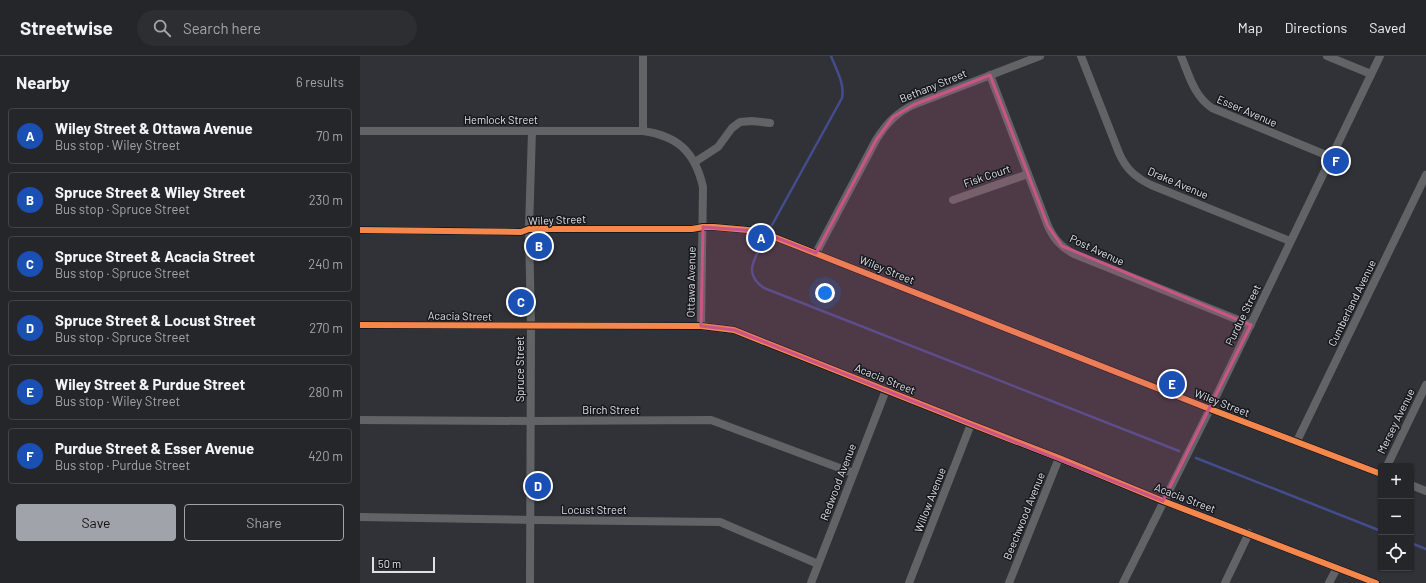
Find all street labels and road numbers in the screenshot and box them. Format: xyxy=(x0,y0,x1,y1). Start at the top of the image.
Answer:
street label: Bethany Street xyxy=(897,66,968,105)
street label: Esser Avenue xyxy=(1215,92,1279,129)
street label: Hemlock Street xyxy=(464,113,538,126)
street label: Fisk Court xyxy=(962,161,1012,190)
street label: Drake Avenue xyxy=(1146,164,1211,201)
street label: Wiley Street xyxy=(528,212,586,227)
street label: Post Avenue xyxy=(1068,231,1127,268)
street label: Ottawa Avenue xyxy=(683,246,698,318)
street label: Wiley Street xyxy=(858,253,917,286)
street label: Cumberland Avenue xyxy=(1325,257,1378,348)
street label: Purdue Street xyxy=(1222,282,1263,347)
street label: Acacia Street xyxy=(428,308,492,323)
street label: Spruce Street xyxy=(513,336,526,402)
street label: Acacia Street xyxy=(853,360,917,397)
street label: Wiley Street xyxy=(1193,386,1252,419)
street label: Mersey Avenue xyxy=(1374,386,1417,456)
street label: Birch Street xyxy=(582,403,640,416)
street label: Redwood Avenue xyxy=(817,441,858,522)
street label: Willow Avenue xyxy=(911,465,948,534)
street label: Beechwood Avenue xyxy=(1000,470,1047,561)
street label: Acacia Street xyxy=(1153,480,1218,515)
street label: Locust Street xyxy=(561,503,627,516)

